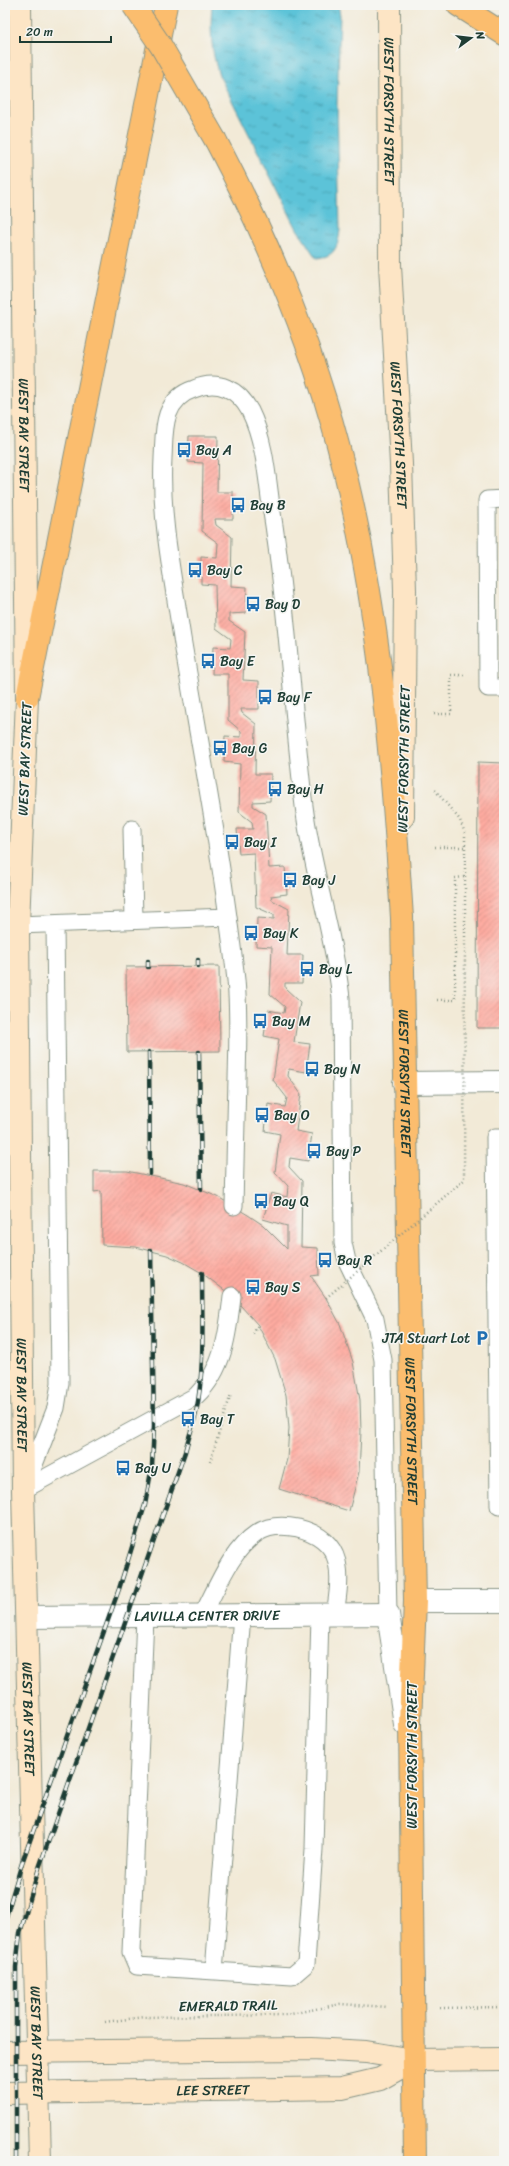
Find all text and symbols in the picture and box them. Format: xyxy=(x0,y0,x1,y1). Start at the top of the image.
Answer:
scale bar xyxy=(20,18,111,44)
north arrow xyxy=(451,18,491,58)
text: 20 m xyxy=(26,21,53,43)
text: N xyxy=(470,28,490,42)
street label: WEST FORSYTH STREET xyxy=(377,37,402,186)
street label: WEST FORSYTH STREET xyxy=(383,360,415,510)
street label: WEST BAY STREET xyxy=(11,378,37,493)
place label: Bay A xyxy=(196,438,232,463)
bus stop icon: Bay A xyxy=(175,441,193,459)
place label: Bay B xyxy=(250,493,286,518)
bus stop icon: Bay B xyxy=(229,496,247,514)
place label: Bay C xyxy=(207,558,243,583)
bus stop icon: Bay C xyxy=(186,561,204,579)
place label: Bay D xyxy=(265,592,301,617)
bus stop icon: Bay D xyxy=(244,595,262,613)
place label: Bay E xyxy=(220,649,256,674)
bus stop icon: Bay E xyxy=(199,652,217,670)
street label: WEST FORSYTH STREET xyxy=(390,684,418,833)
place label: Bay F xyxy=(277,685,313,710)
bus stop icon: Bay F xyxy=(256,688,274,706)
street label: WEST BAY STREET xyxy=(11,701,40,816)
place label: Bay G xyxy=(232,736,268,761)
bus stop icon: Bay G xyxy=(211,739,229,757)
place label: Bay H xyxy=(287,777,324,802)
bus stop icon: Bay H xyxy=(266,780,284,798)
place label: Bay I xyxy=(244,830,278,855)
bus stop icon: Bay I xyxy=(223,833,241,851)
place label: Bay J xyxy=(302,868,336,893)
bus stop icon: Bay J xyxy=(281,871,299,889)
place label: Bay K xyxy=(263,921,299,946)
bus stop icon: Bay K xyxy=(242,924,260,942)
place label: Bay L xyxy=(319,957,353,982)
bus stop icon: Bay L xyxy=(298,960,316,978)
place label: Bay M xyxy=(272,1009,311,1034)
street label: WEST FORSYTH STREET xyxy=(391,1009,419,1158)
bus stop icon: Bay M xyxy=(251,1012,269,1030)
place label: Bay N xyxy=(324,1057,361,1082)
bus stop icon: Bay N xyxy=(303,1060,321,1078)
place label: Bay O xyxy=(274,1103,310,1128)
bus stop icon: Bay O xyxy=(253,1106,271,1124)
place label: Bay P xyxy=(326,1139,362,1164)
bus stop icon: Bay P xyxy=(305,1142,323,1160)
place label: Bay Q xyxy=(273,1189,309,1214)
bus stop icon: Bay Q xyxy=(252,1192,270,1210)
place label: Bay R xyxy=(337,1248,373,1273)
bus stop icon: Bay R xyxy=(316,1251,334,1269)
place label: Bay S xyxy=(265,1275,301,1300)
bus stop icon: Bay S xyxy=(244,1278,262,1296)
place label: JTA Stuart Lot xyxy=(381,1326,470,1351)
parking icon: JTA Stuart Lot xyxy=(473,1329,491,1347)
street label: WEST BAY STREET xyxy=(9,1338,35,1453)
street label: WEST FORSYTH STREET xyxy=(398,1357,426,1506)
place label: Bay T xyxy=(200,1407,236,1432)
bus stop icon: Bay T xyxy=(179,1410,197,1428)
place label: Bay U xyxy=(135,1456,172,1481)
bus stop icon: Bay U xyxy=(114,1459,132,1477)
street label: LAVILLA CENTER DRIVE xyxy=(134,1602,281,1629)
street label: WEST BAY STREET xyxy=(15,1662,43,1777)
street label: WEST FORSYTH STREET xyxy=(400,1680,425,1829)
street label: WEST BAY STREET xyxy=(23,1985,51,2101)
street label: EMERALD TRAIL xyxy=(178,1993,278,2019)
street label: LEE STREET xyxy=(176,2077,251,2103)

